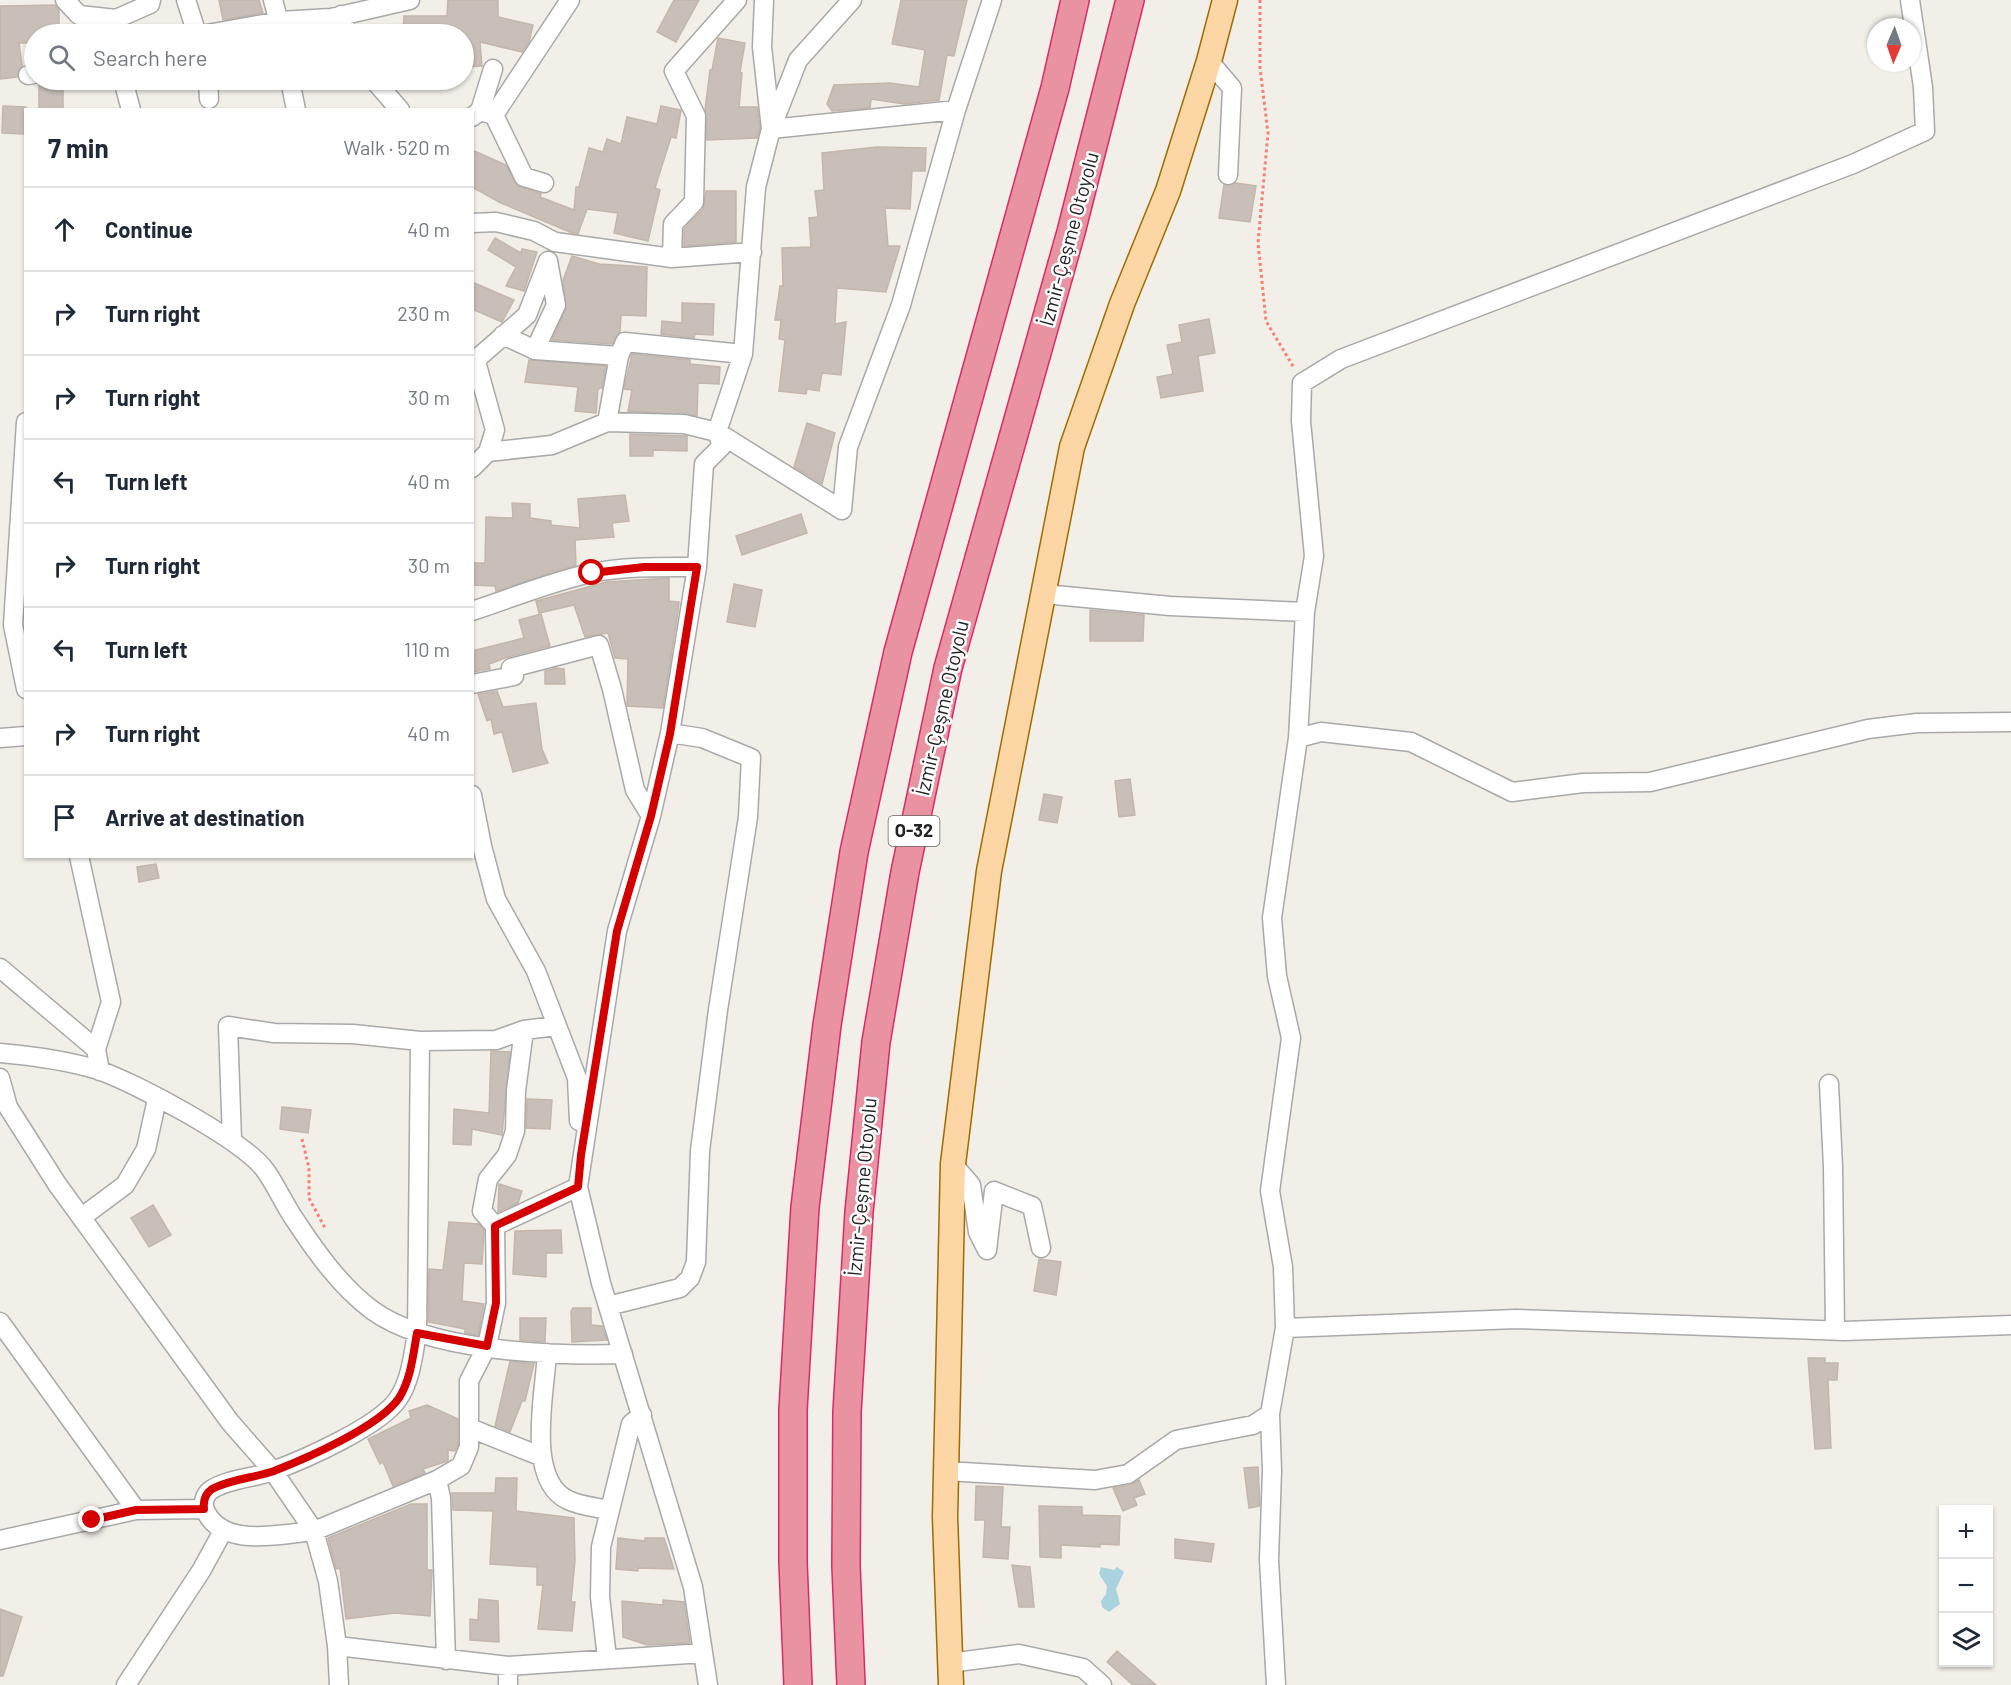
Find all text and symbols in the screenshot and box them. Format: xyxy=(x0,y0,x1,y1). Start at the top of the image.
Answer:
north arrow xyxy=(1867,18,1921,72)
search box xyxy=(24,24,474,90)
icon: search xyxy=(45,41,78,74)
text: Search here xyxy=(93,44,207,70)
text: 7 min xyxy=(48,132,109,163)
text: Walk · 520 m xyxy=(344,135,450,159)
street label: İzmir-Çeşme Otoyolu xyxy=(1033,149,1103,328)
icon: ahead xyxy=(48,213,81,246)
text: Continue xyxy=(105,216,193,242)
text: 40 m xyxy=(407,217,450,241)
icon: right xyxy=(48,297,81,330)
text: Turn right xyxy=(105,300,200,326)
text: 230 m xyxy=(397,301,450,325)
icon: right xyxy=(48,381,81,414)
text: Turn right xyxy=(105,384,200,410)
text: 30 m xyxy=(408,385,450,409)
icon: left xyxy=(48,465,81,498)
text: Turn left xyxy=(105,468,188,494)
text: 40 m xyxy=(407,469,450,493)
icon: right xyxy=(48,549,81,582)
text: Turn right xyxy=(105,552,200,578)
text: 30 m xyxy=(408,553,450,577)
route start xyxy=(578,559,604,585)
street label: İzmir-Çeşme Otoyolu xyxy=(909,618,973,798)
icon: left xyxy=(48,633,81,666)
text: Turn left xyxy=(105,636,188,662)
text: 110 m xyxy=(404,637,450,661)
icon: right xyxy=(48,717,81,750)
text: Turn right xyxy=(105,720,200,746)
text: 40 m xyxy=(407,721,450,745)
icon: arrive xyxy=(48,801,81,834)
text: Arrive at destination xyxy=(105,804,304,830)
road number: O-32 xyxy=(888,816,940,846)
street label: İzmir-Çeşme Otoyolu xyxy=(841,1097,881,1277)
map controls xyxy=(1939,1505,1993,1667)
button: + xyxy=(1939,1505,1993,1559)
route end xyxy=(78,1506,104,1532)
button: − xyxy=(1939,1559,1993,1613)
button: layers xyxy=(1939,1613,1993,1667)

